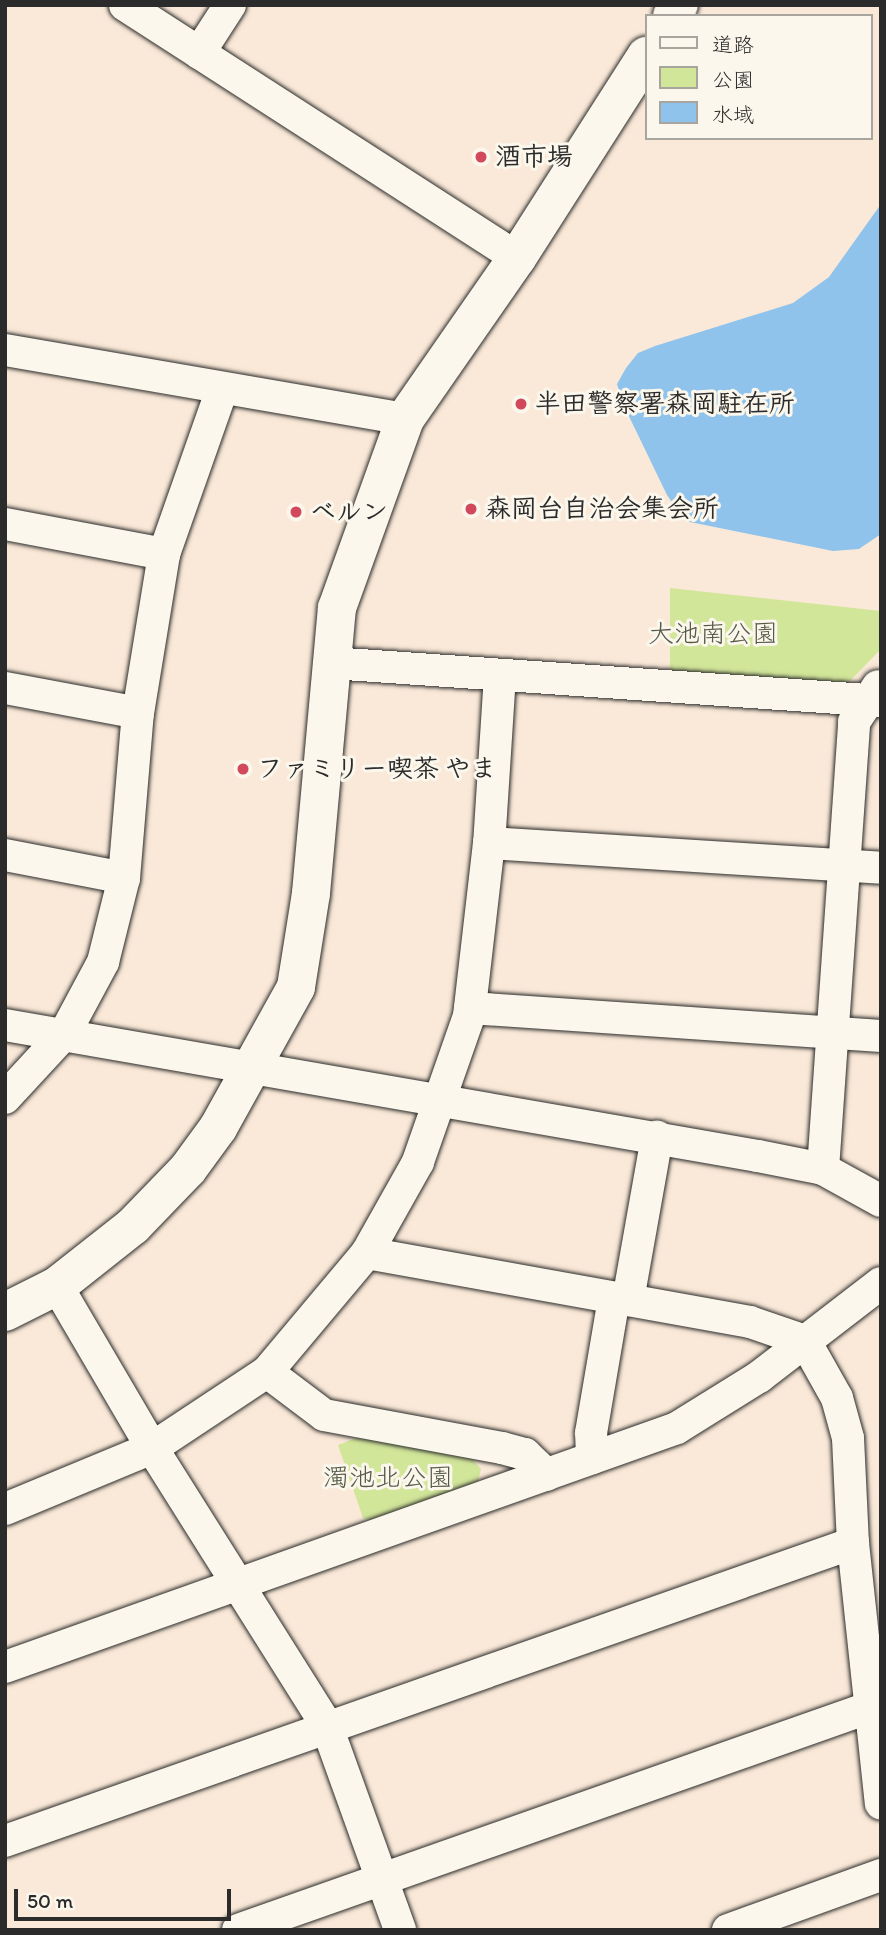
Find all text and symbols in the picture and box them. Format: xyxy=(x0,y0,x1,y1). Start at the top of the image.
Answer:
legend xyxy=(644,14,872,140)
text: 道路 xyxy=(712,32,754,57)
text: 公園 xyxy=(712,67,754,92)
text: 水域 xyxy=(712,102,754,127)
place label: 酒市場 xyxy=(495,141,573,173)
marker: 酒市場 xyxy=(473,149,489,165)
place label: 半田警察署森岡駐在所 xyxy=(535,388,795,420)
marker: 半田警察署森岡駐在所 xyxy=(513,396,529,412)
place label: 森岡台自治会集会所 xyxy=(485,493,719,525)
place label: ベルン xyxy=(310,496,388,528)
marker: 森岡台自治会集会所 xyxy=(463,501,479,517)
marker: ベルン xyxy=(288,504,304,520)
park label: 大池南公園 xyxy=(648,618,778,650)
place label: ファミリー喫茶 やま xyxy=(257,753,497,785)
marker: ファミリー喫茶 やま xyxy=(235,761,251,777)
park label: 濁池北公園 xyxy=(323,1462,453,1494)
scale bar xyxy=(18,1876,234,1920)
text: 50 m xyxy=(27,1888,73,1913)

